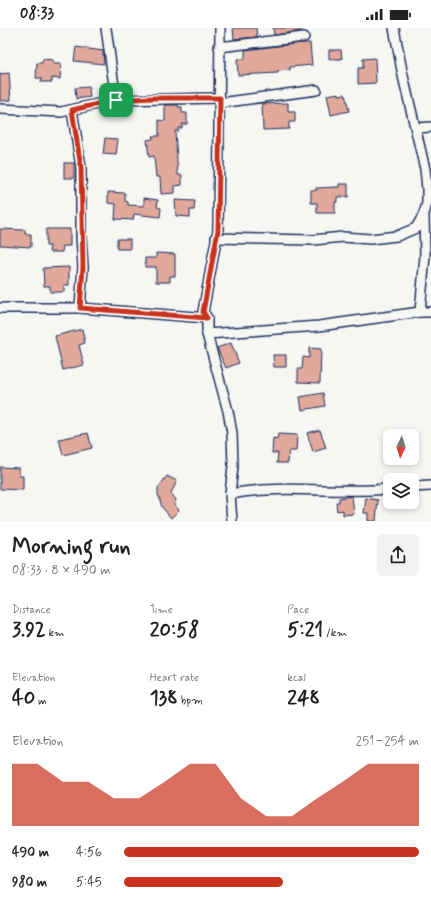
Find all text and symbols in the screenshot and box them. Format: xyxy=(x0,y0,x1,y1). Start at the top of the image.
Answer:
text: 08:33 xyxy=(20,4,54,24)
pin xyxy=(99,83,133,117)
icon: arrive xyxy=(105,89,127,111)
north arrow xyxy=(383,429,419,465)
map controls xyxy=(383,429,419,509)
button: layers xyxy=(383,473,419,509)
text: Morning run xyxy=(12,533,131,561)
button: share xyxy=(377,534,419,576)
text: 08:33 · 8 × 490 m xyxy=(12,562,111,579)
text: Distance xyxy=(12,603,51,617)
text: Time xyxy=(150,603,173,617)
text: Pace xyxy=(287,603,309,617)
text: 3.92 xyxy=(12,617,46,644)
text: 20:58 xyxy=(150,617,199,644)
text: 5:21 xyxy=(287,617,323,644)
text: km xyxy=(46,626,65,640)
text: /km xyxy=(323,626,347,640)
text: Elevation xyxy=(12,671,55,685)
text: Heart rate xyxy=(150,671,199,685)
text: kcal xyxy=(287,671,306,685)
text: 40 xyxy=(12,685,35,712)
text: 138 xyxy=(150,685,178,712)
text: 248 xyxy=(287,685,320,712)
text: m xyxy=(35,694,47,708)
text: bpm xyxy=(178,694,203,708)
text: Elevation xyxy=(12,733,63,750)
text: 251–254 m xyxy=(356,733,419,750)
text: 490 m xyxy=(12,844,49,861)
text: 4:56 xyxy=(76,844,102,861)
text: 980 m xyxy=(12,874,47,891)
text: 5:45 xyxy=(76,874,102,891)

